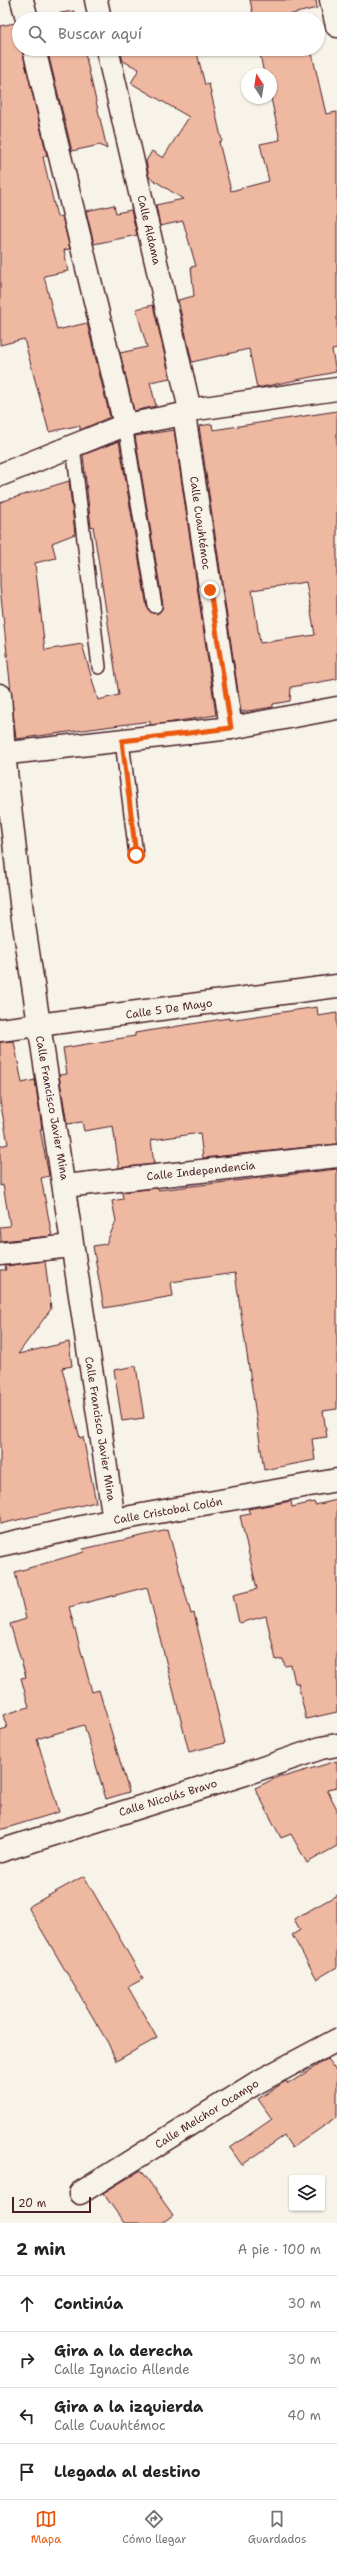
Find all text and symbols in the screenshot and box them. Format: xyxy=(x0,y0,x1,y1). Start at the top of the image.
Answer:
search box xyxy=(12,12,325,56)
icon: search xyxy=(26,23,48,45)
text: Buscar aquí xyxy=(58,24,142,44)
north arrow xyxy=(241,68,277,104)
street label: Calle Aldama xyxy=(134,194,164,266)
street label: Calle Cuauhtémoc xyxy=(186,475,214,571)
route end xyxy=(201,581,219,599)
route start xyxy=(127,846,145,864)
street label: Calle 5 De Mayo xyxy=(125,995,214,1023)
street label: Calle Francisco Javier Mina xyxy=(32,1035,72,1182)
street label: Calle Independencia xyxy=(146,1158,256,1184)
street label: Calle Francisco Javier Mina xyxy=(81,1356,119,1503)
street label: Calle Cristobal Colón xyxy=(112,1494,224,1528)
street label: Calle Nicolás Bravo xyxy=(117,1776,219,1820)
street label: Calle Melchor Ocampo xyxy=(152,2076,262,2152)
map controls xyxy=(289,2175,325,2211)
button: layers xyxy=(289,2175,325,2211)
scale bar xyxy=(12,2195,91,2214)
text: 20 m xyxy=(18,2196,46,2211)
text: 2 min xyxy=(16,2238,66,2260)
text: A pie · 100 m xyxy=(238,2241,321,2258)
icon: ahead xyxy=(16,2293,38,2315)
text: Continúa xyxy=(54,2294,123,2314)
text: 30 m xyxy=(287,2295,321,2312)
text: Gira a la derecha xyxy=(54,2341,193,2361)
icon: right xyxy=(16,2349,38,2371)
text: 30 m xyxy=(287,2351,321,2368)
text: Calle Ignacio Allende xyxy=(54,2361,190,2378)
text: Gira a la izquierda xyxy=(54,2397,203,2417)
icon: left xyxy=(16,2405,38,2427)
text: 40 m xyxy=(287,2407,321,2424)
text: Calle Cuauhtémoc xyxy=(54,2417,166,2434)
icon: arrive xyxy=(16,2461,38,2483)
text: Llegada al destino xyxy=(54,2462,201,2482)
tab: Mapa xyxy=(31,2508,61,2547)
tab: Cómo llegar xyxy=(122,2508,186,2547)
tab: Guardados xyxy=(248,2508,306,2547)

